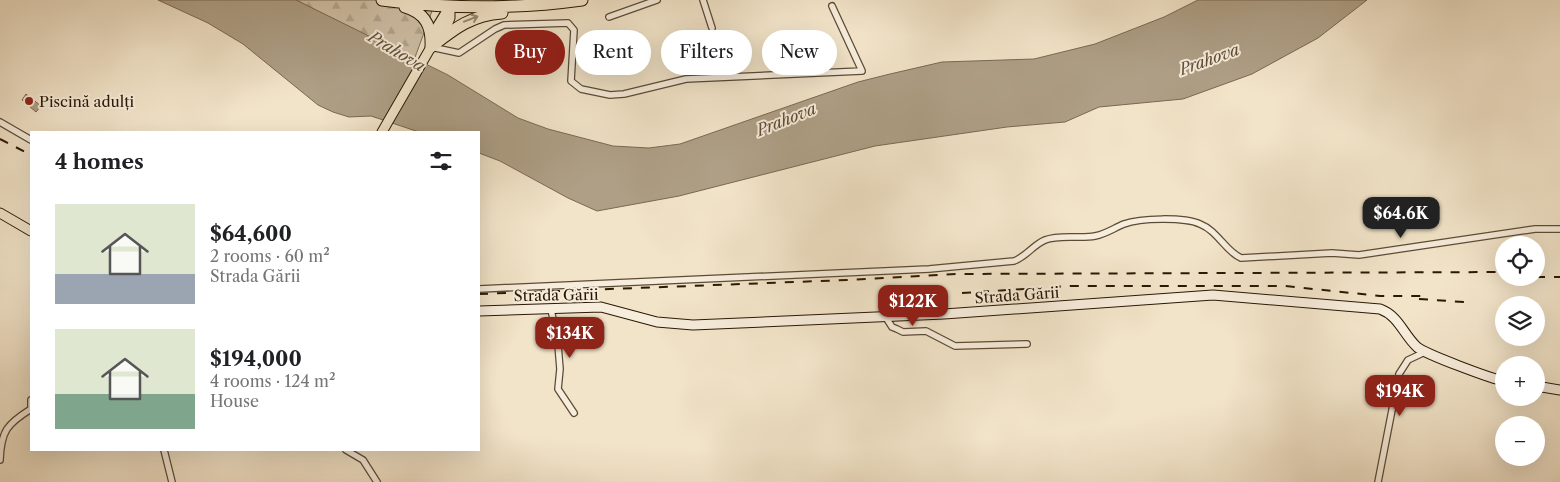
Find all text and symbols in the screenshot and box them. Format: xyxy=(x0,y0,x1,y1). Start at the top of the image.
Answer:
one-way arrow xyxy=(463,14,478,24)
water label: Prahova xyxy=(363,25,429,76)
chip: Buy xyxy=(495,30,565,75)
chip: Rent xyxy=(575,30,651,75)
chip: Filters xyxy=(661,30,752,75)
chip: New xyxy=(762,30,837,75)
water label: Prahova xyxy=(1174,39,1242,80)
place label: Piscină adulți xyxy=(39,92,135,111)
marker: Piscină adulți xyxy=(23,95,35,107)
water label: Prahova xyxy=(751,98,819,141)
icon: filters xyxy=(427,147,455,175)
text: 4 homes xyxy=(55,149,144,174)
pin: $64.6K xyxy=(1360,196,1442,239)
text: $64.6K xyxy=(1374,203,1428,223)
text: $64,600 xyxy=(210,221,292,246)
icon: home xyxy=(95,224,155,284)
map controls xyxy=(1495,236,1545,466)
button: locate xyxy=(1495,236,1545,286)
text: 2 rooms · 60 m² xyxy=(210,246,330,266)
text: Strada Gării xyxy=(210,266,300,286)
street label: Strada Gării xyxy=(974,283,1060,307)
pin: $122K xyxy=(878,284,948,327)
street label: Strada Gării xyxy=(513,285,599,305)
text: $122K xyxy=(889,291,937,311)
button: layers xyxy=(1495,296,1545,346)
pin: $134K xyxy=(535,316,605,359)
text: $134K xyxy=(546,323,594,343)
text: $194,000 xyxy=(210,346,302,371)
icon: home xyxy=(95,349,155,409)
button: + xyxy=(1495,356,1545,406)
text: 4 rooms · 124 m² xyxy=(210,371,335,391)
pin: $194K xyxy=(1365,374,1435,417)
text: $194K xyxy=(1376,381,1424,401)
text: House xyxy=(210,391,259,411)
button: − xyxy=(1495,416,1545,466)

